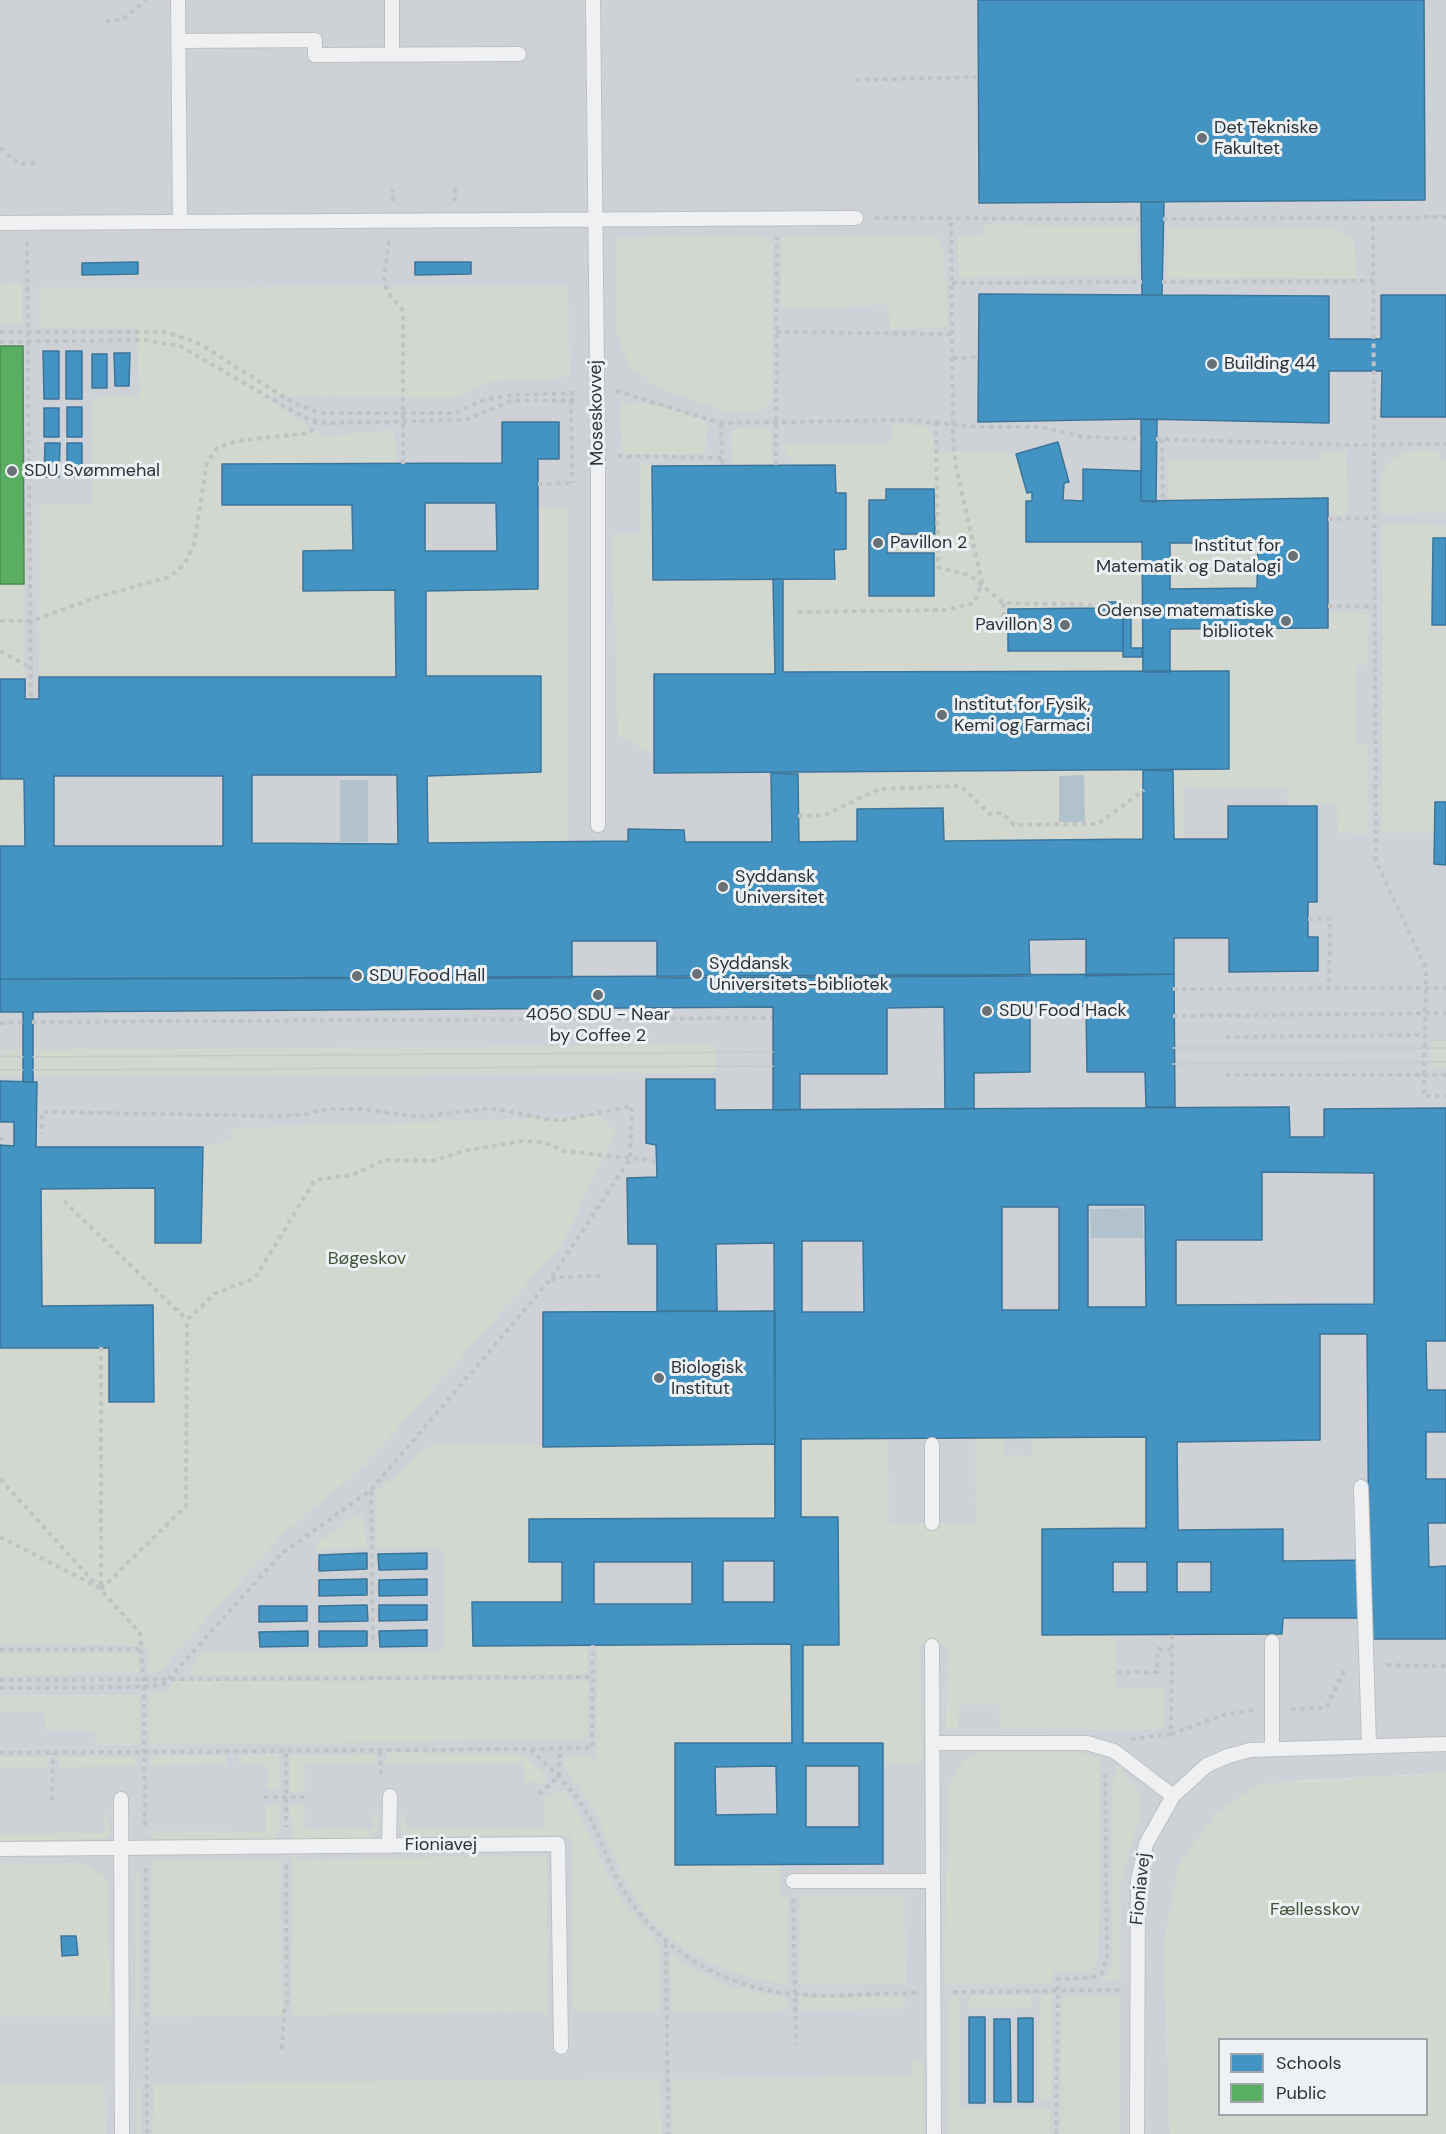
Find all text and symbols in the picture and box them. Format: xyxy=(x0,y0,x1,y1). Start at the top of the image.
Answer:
place label: Det Tekniske Fakultet xyxy=(1214,117,1318,160)
marker: Det Tekniske Fakultet xyxy=(1195,131,1209,145)
place label: Building 44 xyxy=(1224,353,1316,375)
marker: Building 44 xyxy=(1205,357,1219,371)
street label: Moseskovvej xyxy=(585,360,609,466)
place label: SDU Svømmehal xyxy=(24,460,160,482)
marker: SDU Svømmehal xyxy=(5,464,19,478)
place label: Pavillon 2 xyxy=(890,532,967,554)
place label: Institut for Matematik og Datalogi xyxy=(1096,535,1281,578)
marker: Pavillon 2 xyxy=(871,536,885,550)
marker: Institut for Matematik og Datalogi xyxy=(1286,549,1300,563)
place label: Odense matematiske bibliotek xyxy=(1097,600,1274,642)
place label: Pavillon 3 xyxy=(975,614,1053,636)
marker: Odense matematiske bibliotek xyxy=(1279,614,1293,628)
marker: Pavillon 3 xyxy=(1058,618,1072,632)
place label: Institut for Fysik, Kemi og Farmaci xyxy=(954,694,1090,736)
marker: Institut for Fysik, Kemi og Farmaci xyxy=(935,708,949,722)
place label: Syddansk Universitet xyxy=(735,866,824,908)
marker: Syddansk Universitet xyxy=(716,880,730,894)
place label: Syddansk Universitets-bibliotek xyxy=(709,953,889,996)
place label: SDU Food Hall xyxy=(369,965,485,987)
marker: Syddansk Universitets-bibliotek xyxy=(690,967,704,981)
marker: SDU Food Hall xyxy=(350,969,364,983)
marker: 4050 SDU - Near by Coffee 2 xyxy=(591,988,605,1002)
place label: SDU Food Hack xyxy=(999,1000,1126,1022)
place label: 4050 SDU - Near by Coffee 2 xyxy=(526,1004,670,1046)
marker: SDU Food Hack xyxy=(980,1004,994,1018)
park label: Bøgeskov xyxy=(328,1248,406,1270)
place label: Biologisk Institut xyxy=(671,1357,744,1400)
marker: Biologisk Institut xyxy=(652,1371,666,1385)
street label: Fioniavej xyxy=(405,1834,477,1856)
street label: Fioniavej xyxy=(1126,1852,1156,1926)
park label: Fællesskov xyxy=(1270,1899,1360,1921)
legend xyxy=(1218,2038,1428,2116)
text: Schools xyxy=(1276,2051,1341,2075)
text: Public xyxy=(1276,2081,1327,2105)

